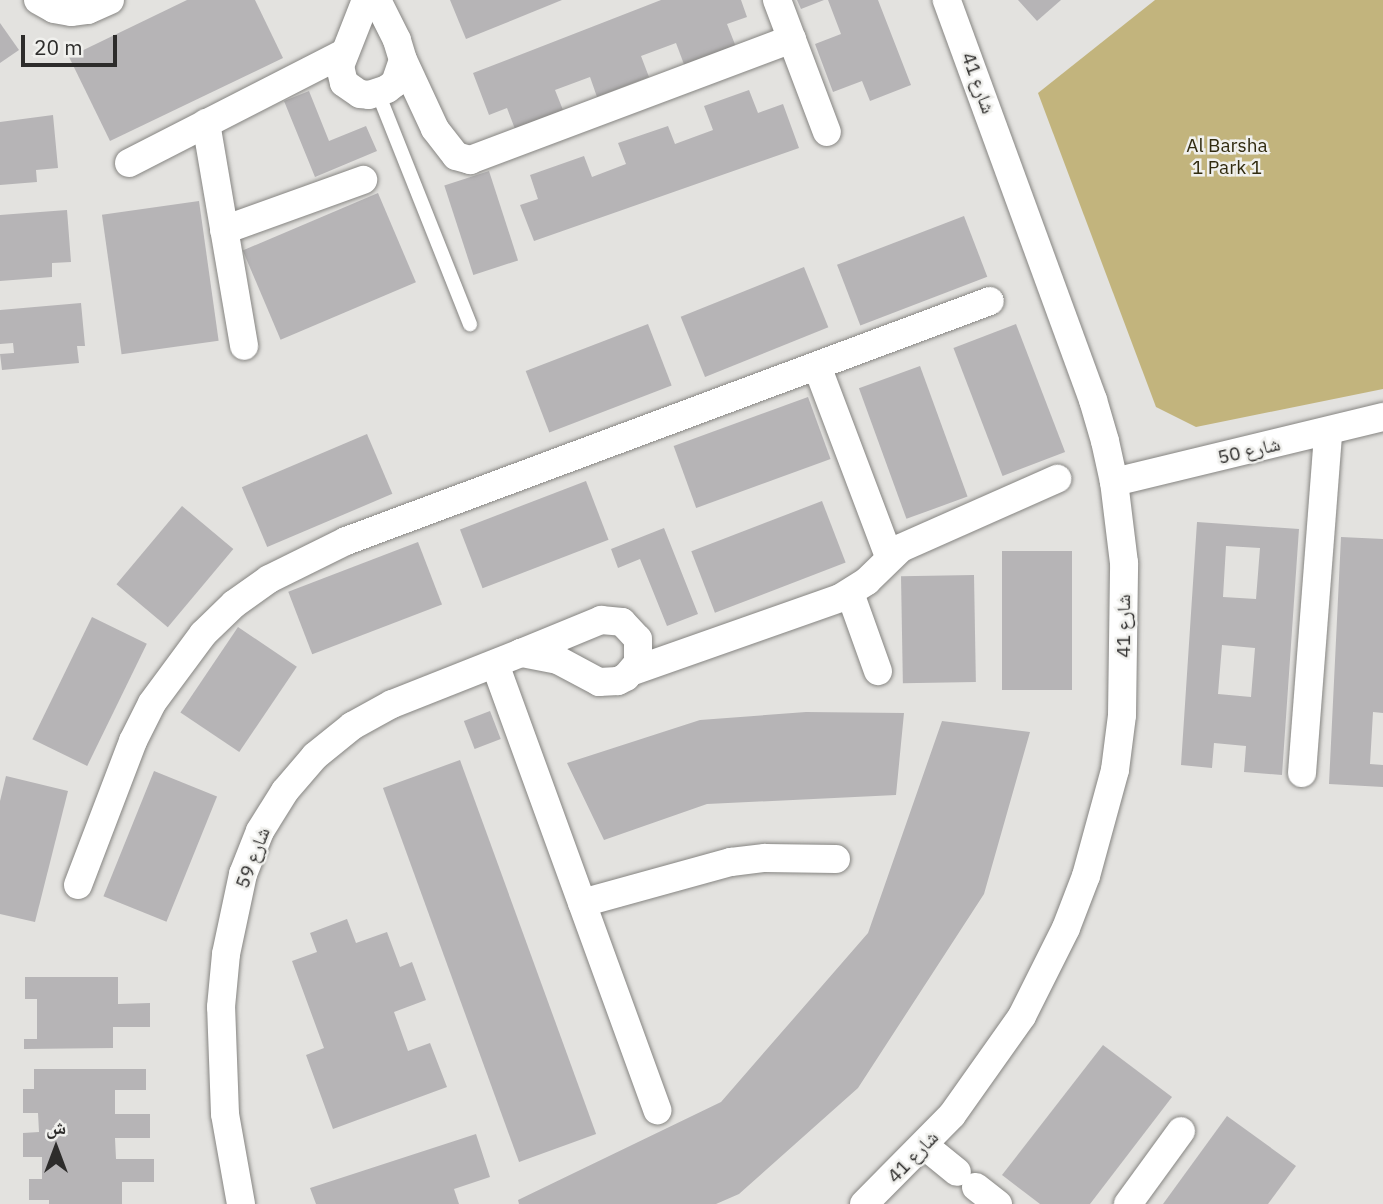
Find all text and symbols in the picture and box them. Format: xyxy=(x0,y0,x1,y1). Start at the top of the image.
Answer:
scale bar xyxy=(24,21,121,65)
text: 20 m xyxy=(34,33,83,61)
street label: شارع 41 xyxy=(956,49,1000,117)
park label: Al Barsha 1 Park 1 xyxy=(1186,135,1268,179)
street label: شارع 50 xyxy=(1216,433,1282,469)
street label: شارع 41 xyxy=(1113,594,1135,658)
street label: شارع 59 xyxy=(231,824,275,892)
north arrow xyxy=(21,1113,91,1183)
text: ش xyxy=(46,1115,66,1139)
street label: شارع 41 xyxy=(883,1126,943,1188)

